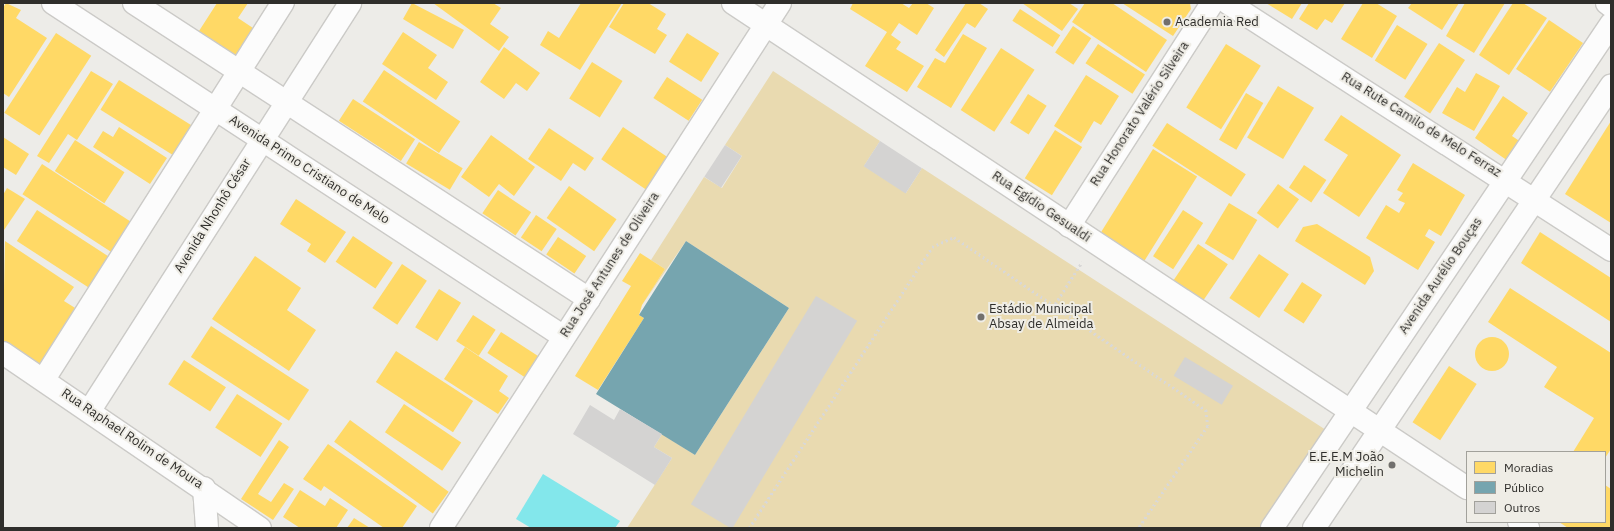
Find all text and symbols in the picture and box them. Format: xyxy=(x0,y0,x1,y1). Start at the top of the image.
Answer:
place label: Academia Red xyxy=(1175,14,1259,30)
marker: Academia Red xyxy=(1162,17,1172,27)
street label: Rua Honorato Valério Silveira xyxy=(1087,39,1193,189)
street label: Rua Rute Camilo de Melo Ferraz xyxy=(1338,69,1504,181)
street label: Avenida Primo Cristiano de Melo xyxy=(226,112,392,228)
street label: Avenida Nhonhô César xyxy=(171,156,255,276)
street label: Rua Egídio Gesualdi xyxy=(989,168,1093,246)
street label: Rua José Antunes de Oliveira xyxy=(557,190,663,340)
street label: Avenida Aurélio Bouças xyxy=(1396,215,1486,337)
place label: Estádio Municipal Absay de Almeida xyxy=(989,302,1093,333)
marker: Estádio Municipal Absay de Almeida xyxy=(976,312,986,322)
street label: Rua Raphael Rolim de Moura xyxy=(58,386,206,492)
place label: E.E.E.M João Michelin xyxy=(1309,450,1384,481)
legend xyxy=(1466,451,1606,523)
marker: E.E.E.M João Michelin xyxy=(1387,460,1397,470)
text: Moradias xyxy=(1504,460,1553,475)
text: Público xyxy=(1504,480,1544,495)
text: Outros xyxy=(1504,500,1540,515)

